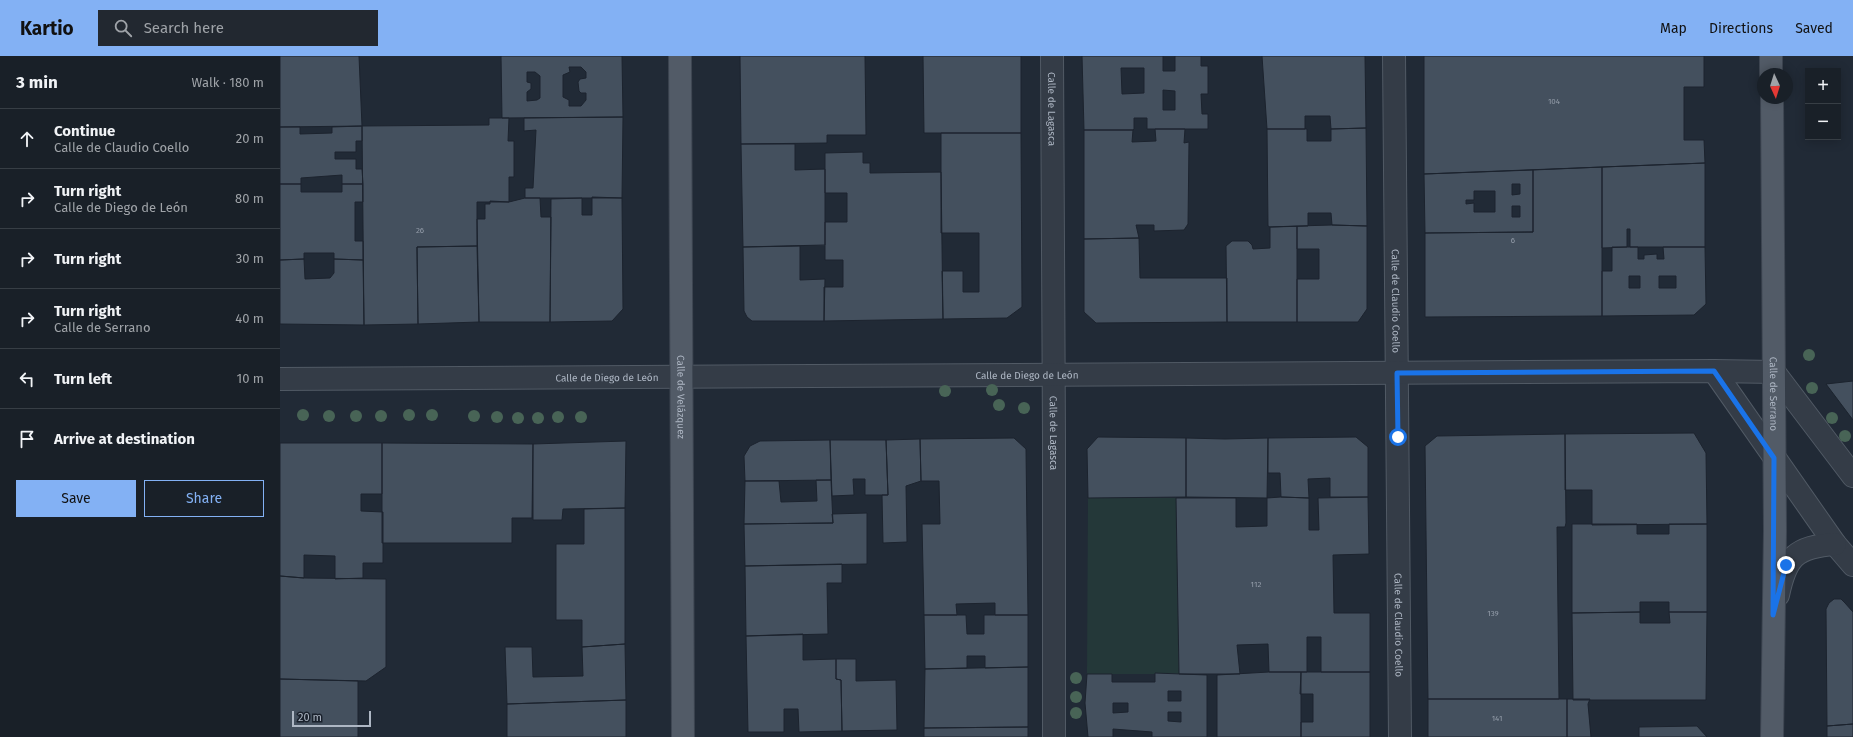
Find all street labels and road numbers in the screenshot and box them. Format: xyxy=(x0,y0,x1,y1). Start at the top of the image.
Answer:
street label: Calle de Lagasca xyxy=(1045,72,1057,146)
street label: Calle de Claudio Coello xyxy=(1389,249,1402,353)
street label: Calle de Velázquez xyxy=(674,355,687,440)
street label: Calle de Serrano xyxy=(1767,357,1779,431)
street label: Calle de Diego de León xyxy=(975,370,1079,382)
street label: Calle de Diego de León xyxy=(555,372,659,384)
street label: Calle de Lagasca xyxy=(1047,396,1059,470)
street label: Calle de Claudio Coello xyxy=(1392,573,1404,677)

